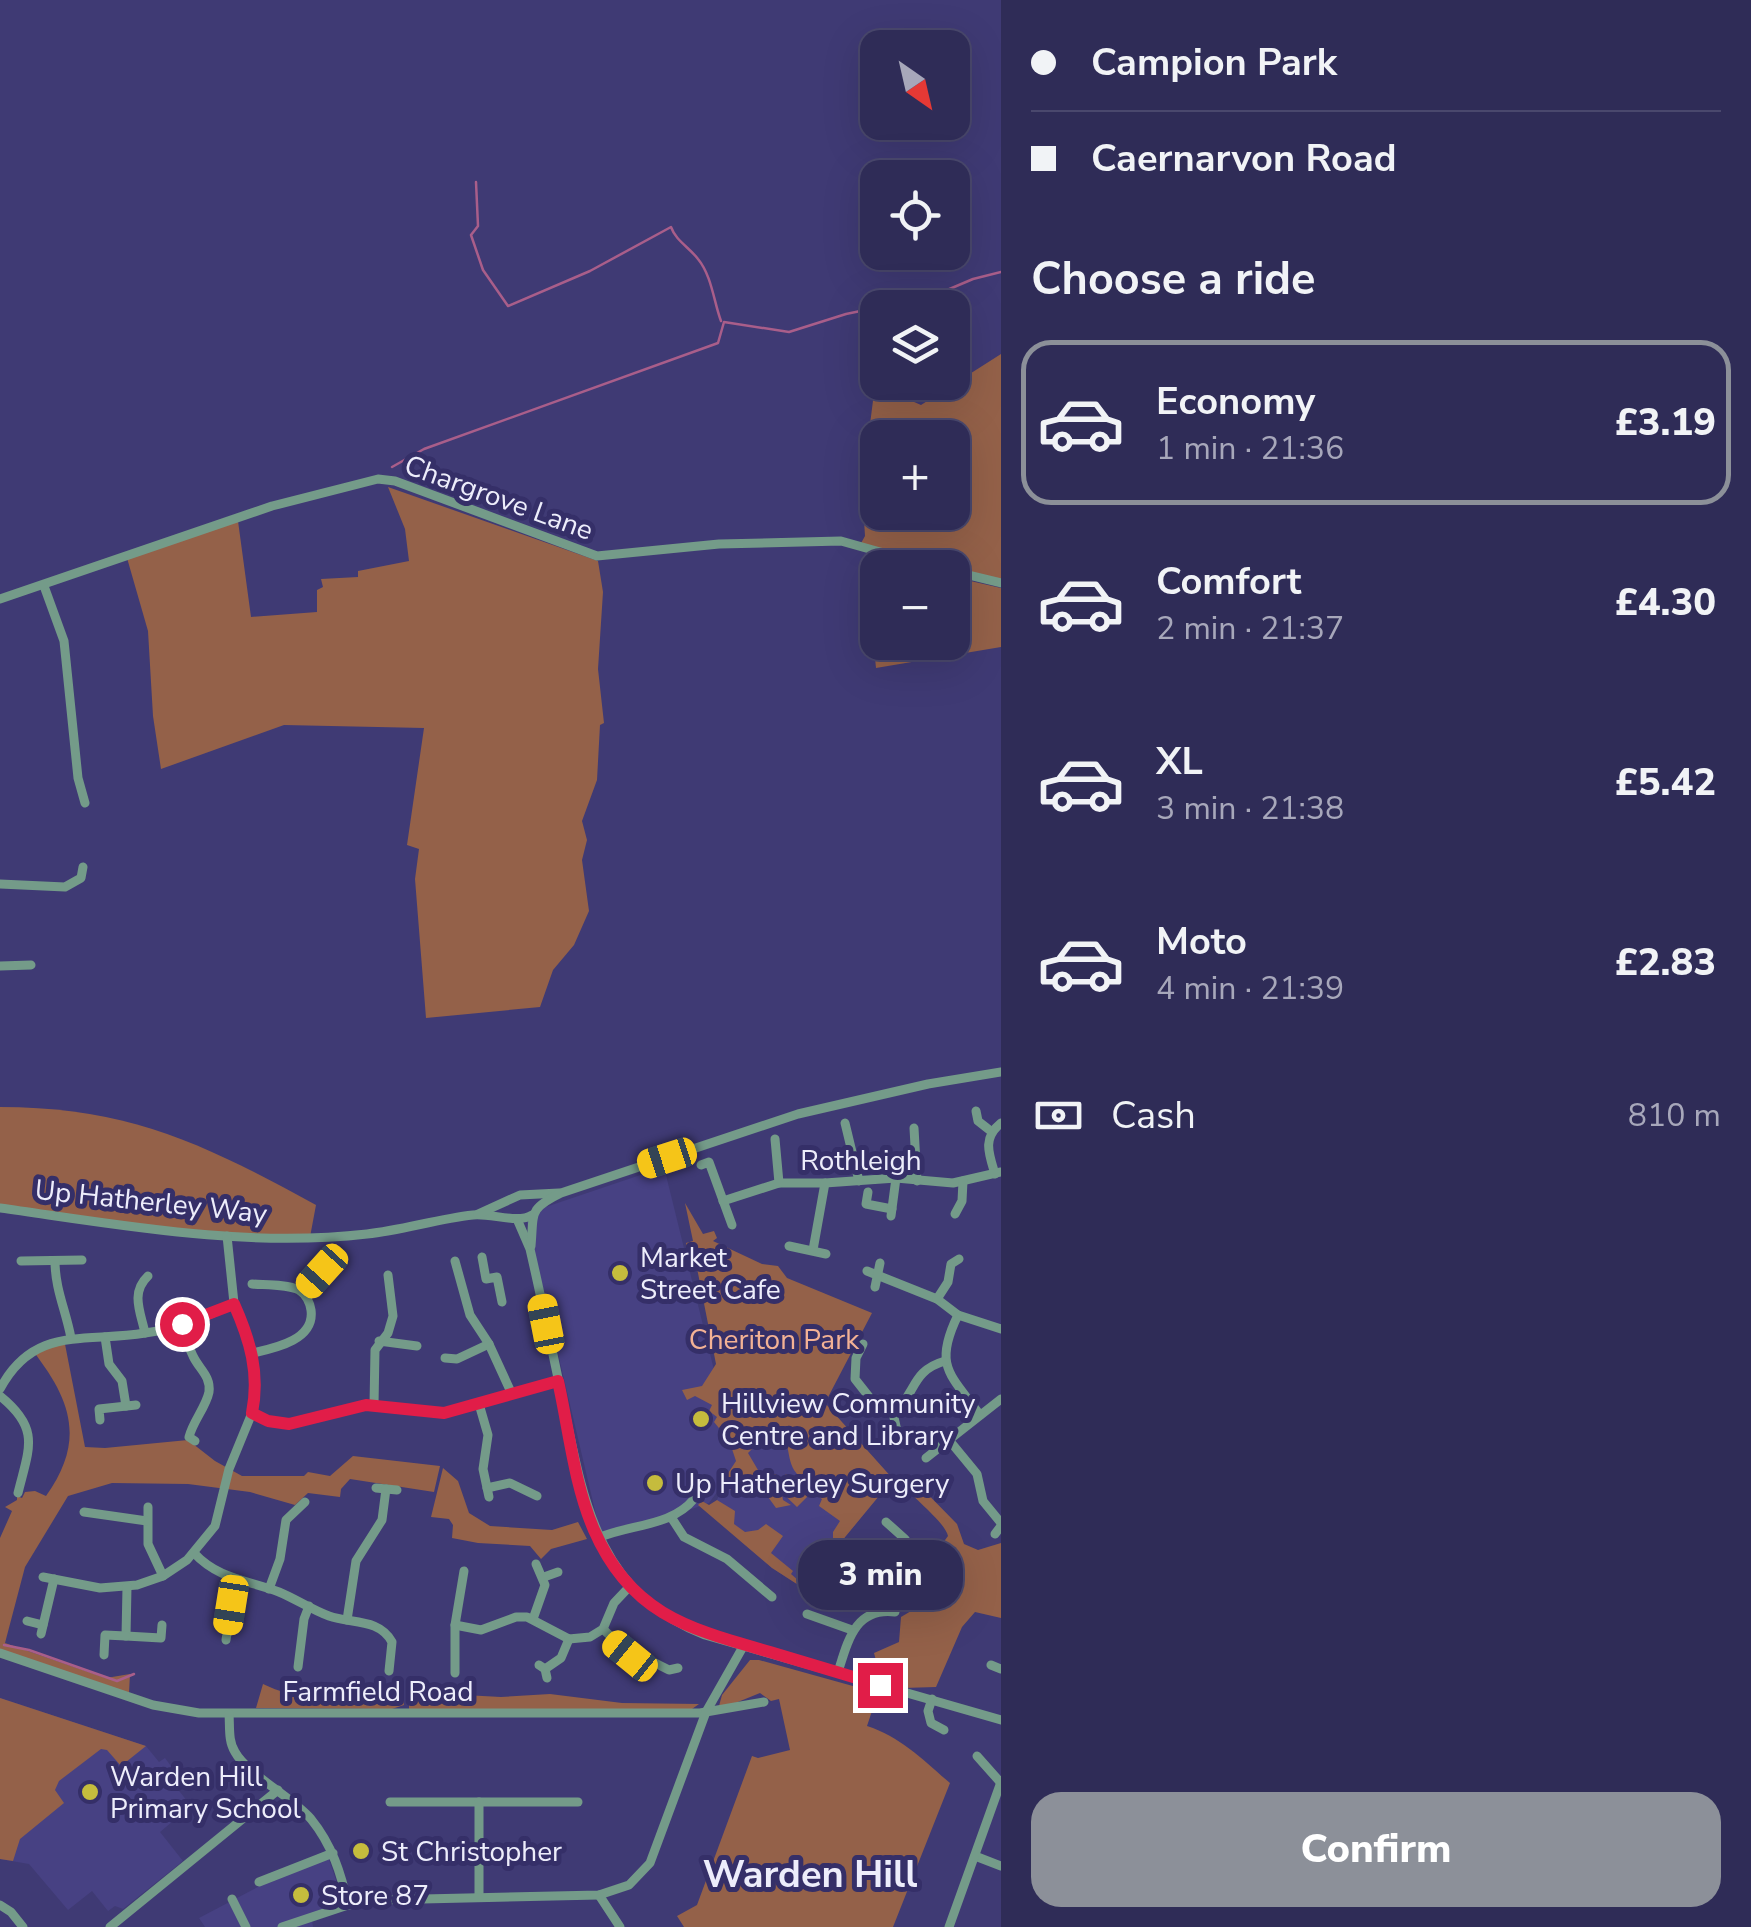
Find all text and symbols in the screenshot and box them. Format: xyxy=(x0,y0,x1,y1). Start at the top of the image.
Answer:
north arrow xyxy=(860,30,970,140)
map controls xyxy=(860,30,970,660)
text: Campion Park xyxy=(1091,37,1337,88)
text: Caernarvon Road xyxy=(1091,133,1397,184)
button: locate xyxy=(860,160,970,270)
text: Choose a ride xyxy=(1031,249,1316,310)
button: layers xyxy=(860,290,970,400)
text: Economy xyxy=(1156,376,1315,427)
icon: car xyxy=(1036,378,1126,468)
text: £3.19 xyxy=(1615,397,1716,448)
button: + xyxy=(860,420,970,530)
text: 1 min · 21:36 xyxy=(1156,427,1344,470)
street label: Chargrove Lane xyxy=(399,446,598,550)
button: − xyxy=(860,550,970,660)
text: Comfort xyxy=(1156,556,1301,607)
icon: car xyxy=(1036,558,1126,648)
text: £4.30 xyxy=(1615,577,1716,628)
text: 2 min · 21:37 xyxy=(1156,607,1344,650)
text: XL xyxy=(1156,736,1203,787)
icon: car xyxy=(1036,738,1126,828)
text: £5.42 xyxy=(1615,757,1716,808)
text: 3 min · 21:38 xyxy=(1156,787,1344,830)
text: Moto xyxy=(1156,916,1247,967)
icon: car xyxy=(1036,918,1126,1008)
text: £2.83 xyxy=(1615,937,1716,988)
text: 4 min · 21:39 xyxy=(1156,967,1344,1010)
icon: cash xyxy=(1031,1088,1086,1143)
text: Cash xyxy=(1111,1090,1196,1141)
text: 810 m xyxy=(1628,1094,1721,1137)
car xyxy=(634,1134,700,1182)
street label: Rothleigh xyxy=(800,1142,922,1180)
street label: Up Hatherley Way xyxy=(33,1171,270,1233)
car xyxy=(291,1239,353,1303)
place label: Market Street Cafe xyxy=(640,1239,781,1309)
marker: Market Street Cafe xyxy=(609,1262,631,1284)
car xyxy=(526,1292,566,1356)
route start xyxy=(160,1302,205,1347)
park label: Cheriton Park xyxy=(689,1321,860,1359)
place label: Hillview Community Centre and Library xyxy=(721,1385,976,1455)
marker: Hillview Community Centre and Library xyxy=(690,1408,712,1430)
place label: Up Hatherley Surgery xyxy=(675,1465,950,1503)
marker: Up Hatherley Surgery xyxy=(644,1472,666,1494)
callout: 3 min xyxy=(798,1540,962,1610)
text: 3 min xyxy=(838,1553,923,1596)
car xyxy=(211,1573,251,1637)
car xyxy=(597,1625,663,1687)
route end xyxy=(858,1663,903,1708)
street label: Farmfield Road xyxy=(283,1673,473,1711)
place label: Warden Hill Primary School xyxy=(110,1758,301,1828)
marker: Warden Hill Primary School xyxy=(79,1781,101,1803)
button: Confirm xyxy=(1031,1792,1721,1907)
place label: St Christopher xyxy=(381,1833,562,1871)
marker: St Christopher xyxy=(350,1840,372,1862)
district label: Warden Hill xyxy=(703,1849,917,1900)
place label: Store 87 xyxy=(321,1877,429,1915)
marker: Store 87 xyxy=(290,1884,312,1906)

